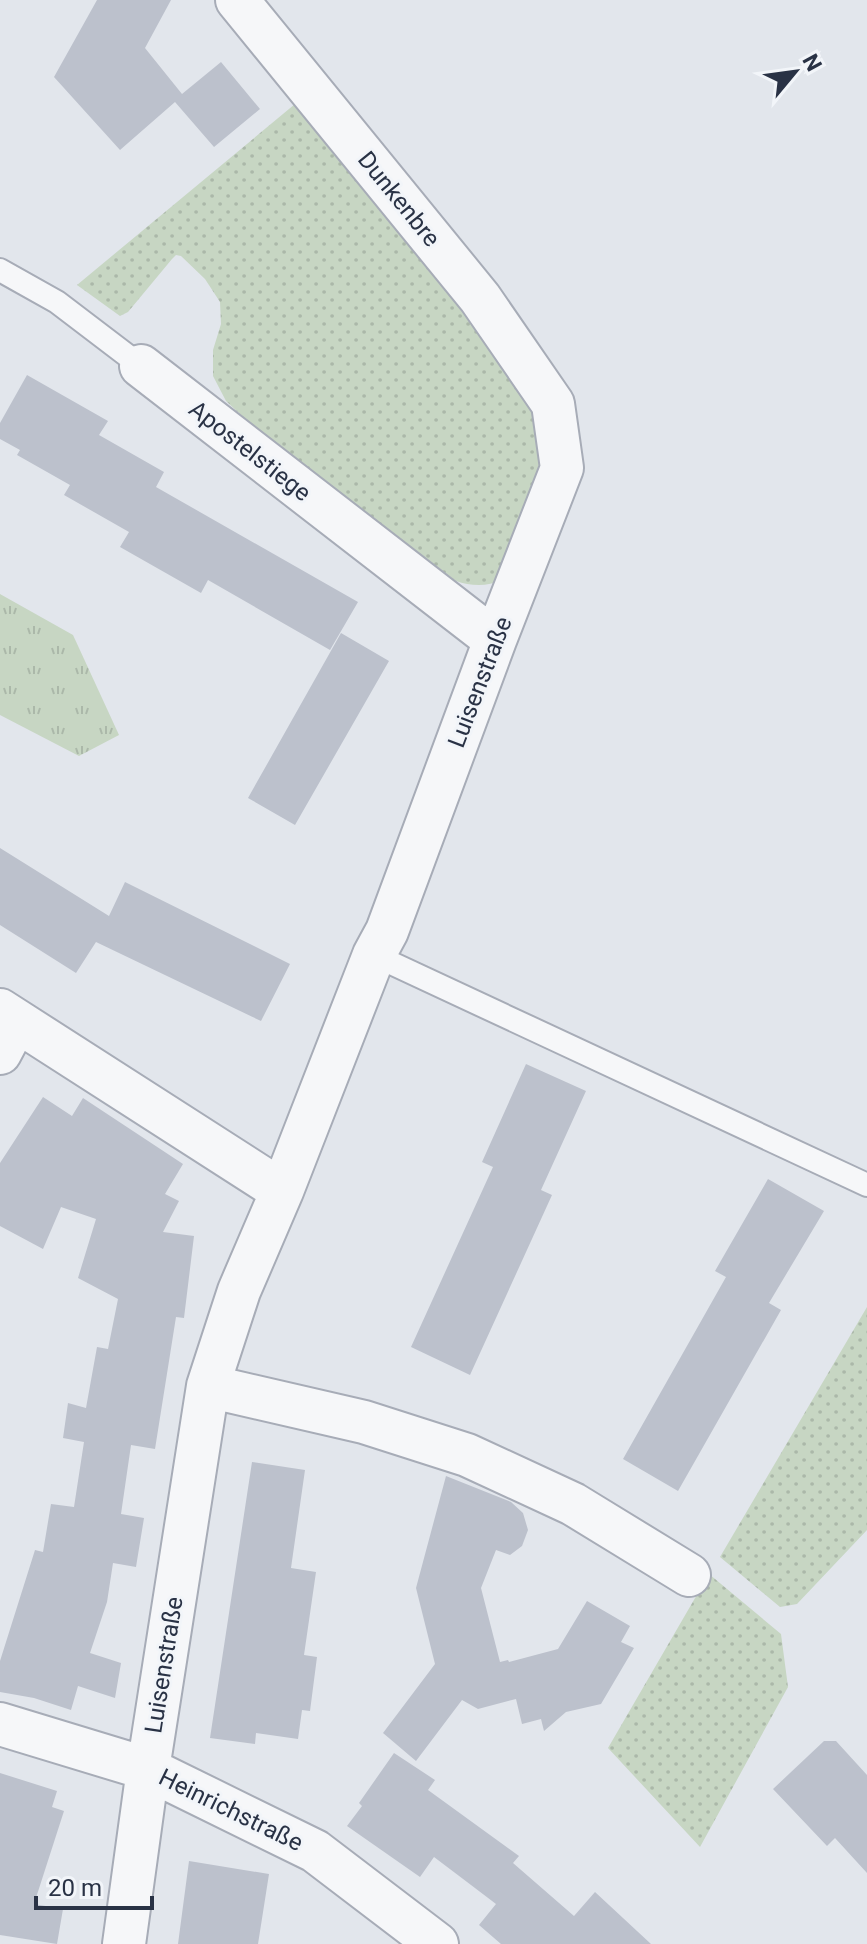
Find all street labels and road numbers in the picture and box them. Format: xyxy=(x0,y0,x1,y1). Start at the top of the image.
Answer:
street label: Dunkenbre xyxy=(352,146,446,252)
street label: Apostelstiege xyxy=(184,395,316,507)
street label: Luisenstraße xyxy=(442,613,518,751)
street label: Luisenstraße xyxy=(139,1595,189,1735)
street label: Heinrichstraße xyxy=(154,1763,308,1857)

